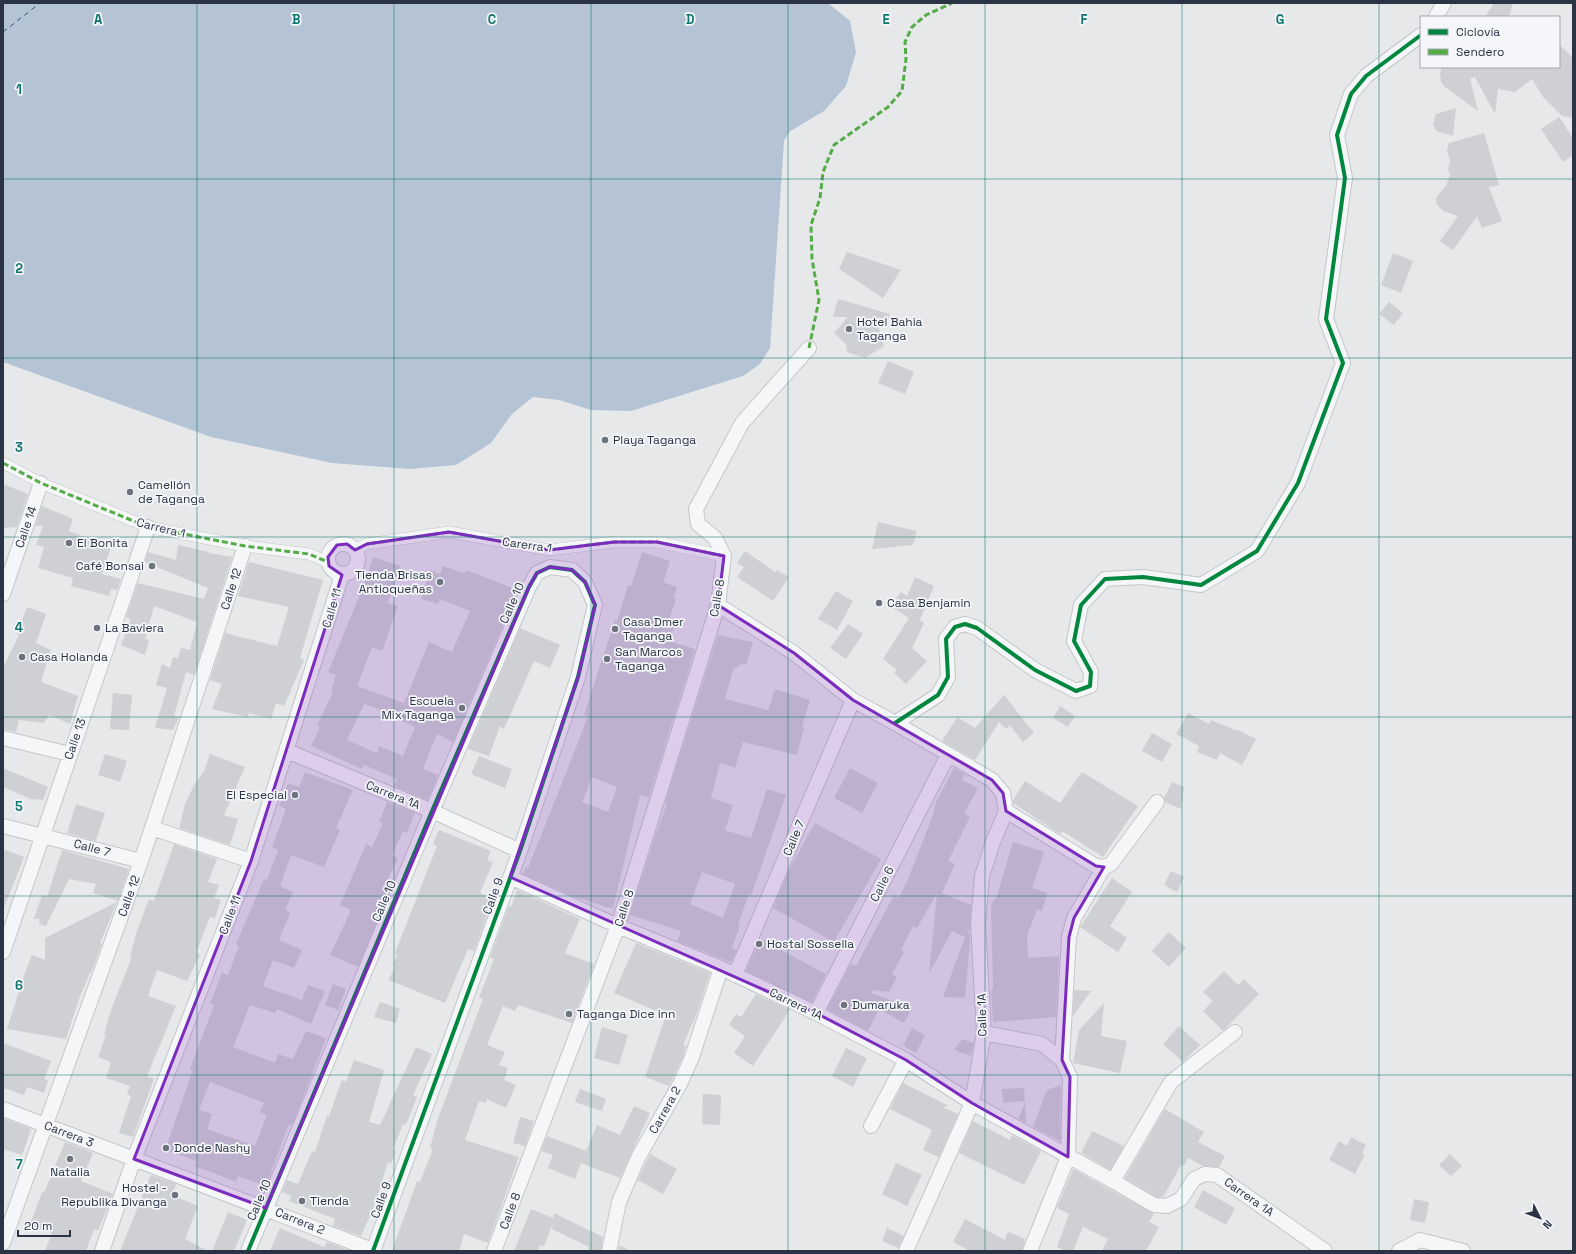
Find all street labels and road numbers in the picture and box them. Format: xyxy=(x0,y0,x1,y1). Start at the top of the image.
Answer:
street label: Calle 14 xyxy=(11,504,41,550)
street label: Carrera 1 xyxy=(135,514,187,542)
street label: Carerra 1 xyxy=(501,534,553,556)
street label: Calle 12 xyxy=(217,566,245,612)
street label: Calle 8 xyxy=(706,578,728,618)
street label: Calle 10 xyxy=(496,580,528,626)
street label: Calle 11 xyxy=(318,586,346,630)
street label: Calle 13 xyxy=(60,716,90,762)
street label: Carrera 1A xyxy=(363,777,423,813)
street label: Calle 7 xyxy=(779,817,809,858)
street label: Calle 7 xyxy=(72,835,112,861)
street label: Calle 6 xyxy=(866,863,898,905)
street label: Calle 12 xyxy=(114,873,144,919)
street label: Calle 9 xyxy=(479,875,507,917)
street label: Calle 10 xyxy=(368,878,400,924)
street label: Calle 8 xyxy=(610,887,638,929)
street label: Calle 11 xyxy=(215,893,245,937)
street label: Carrera 1A xyxy=(767,984,826,1024)
street label: Calle 1A xyxy=(974,993,990,1037)
street label: Carrera 2 xyxy=(645,1083,685,1137)
street label: Carrera 3 xyxy=(42,1117,96,1151)
street label: Carrera 1A xyxy=(1221,1174,1277,1220)
street label: Calle 10 xyxy=(243,1177,275,1223)
street label: Calle 9 xyxy=(367,1179,395,1221)
street label: Calle 8 xyxy=(496,1190,524,1232)
street label: Carrera 2 xyxy=(273,1204,327,1238)

